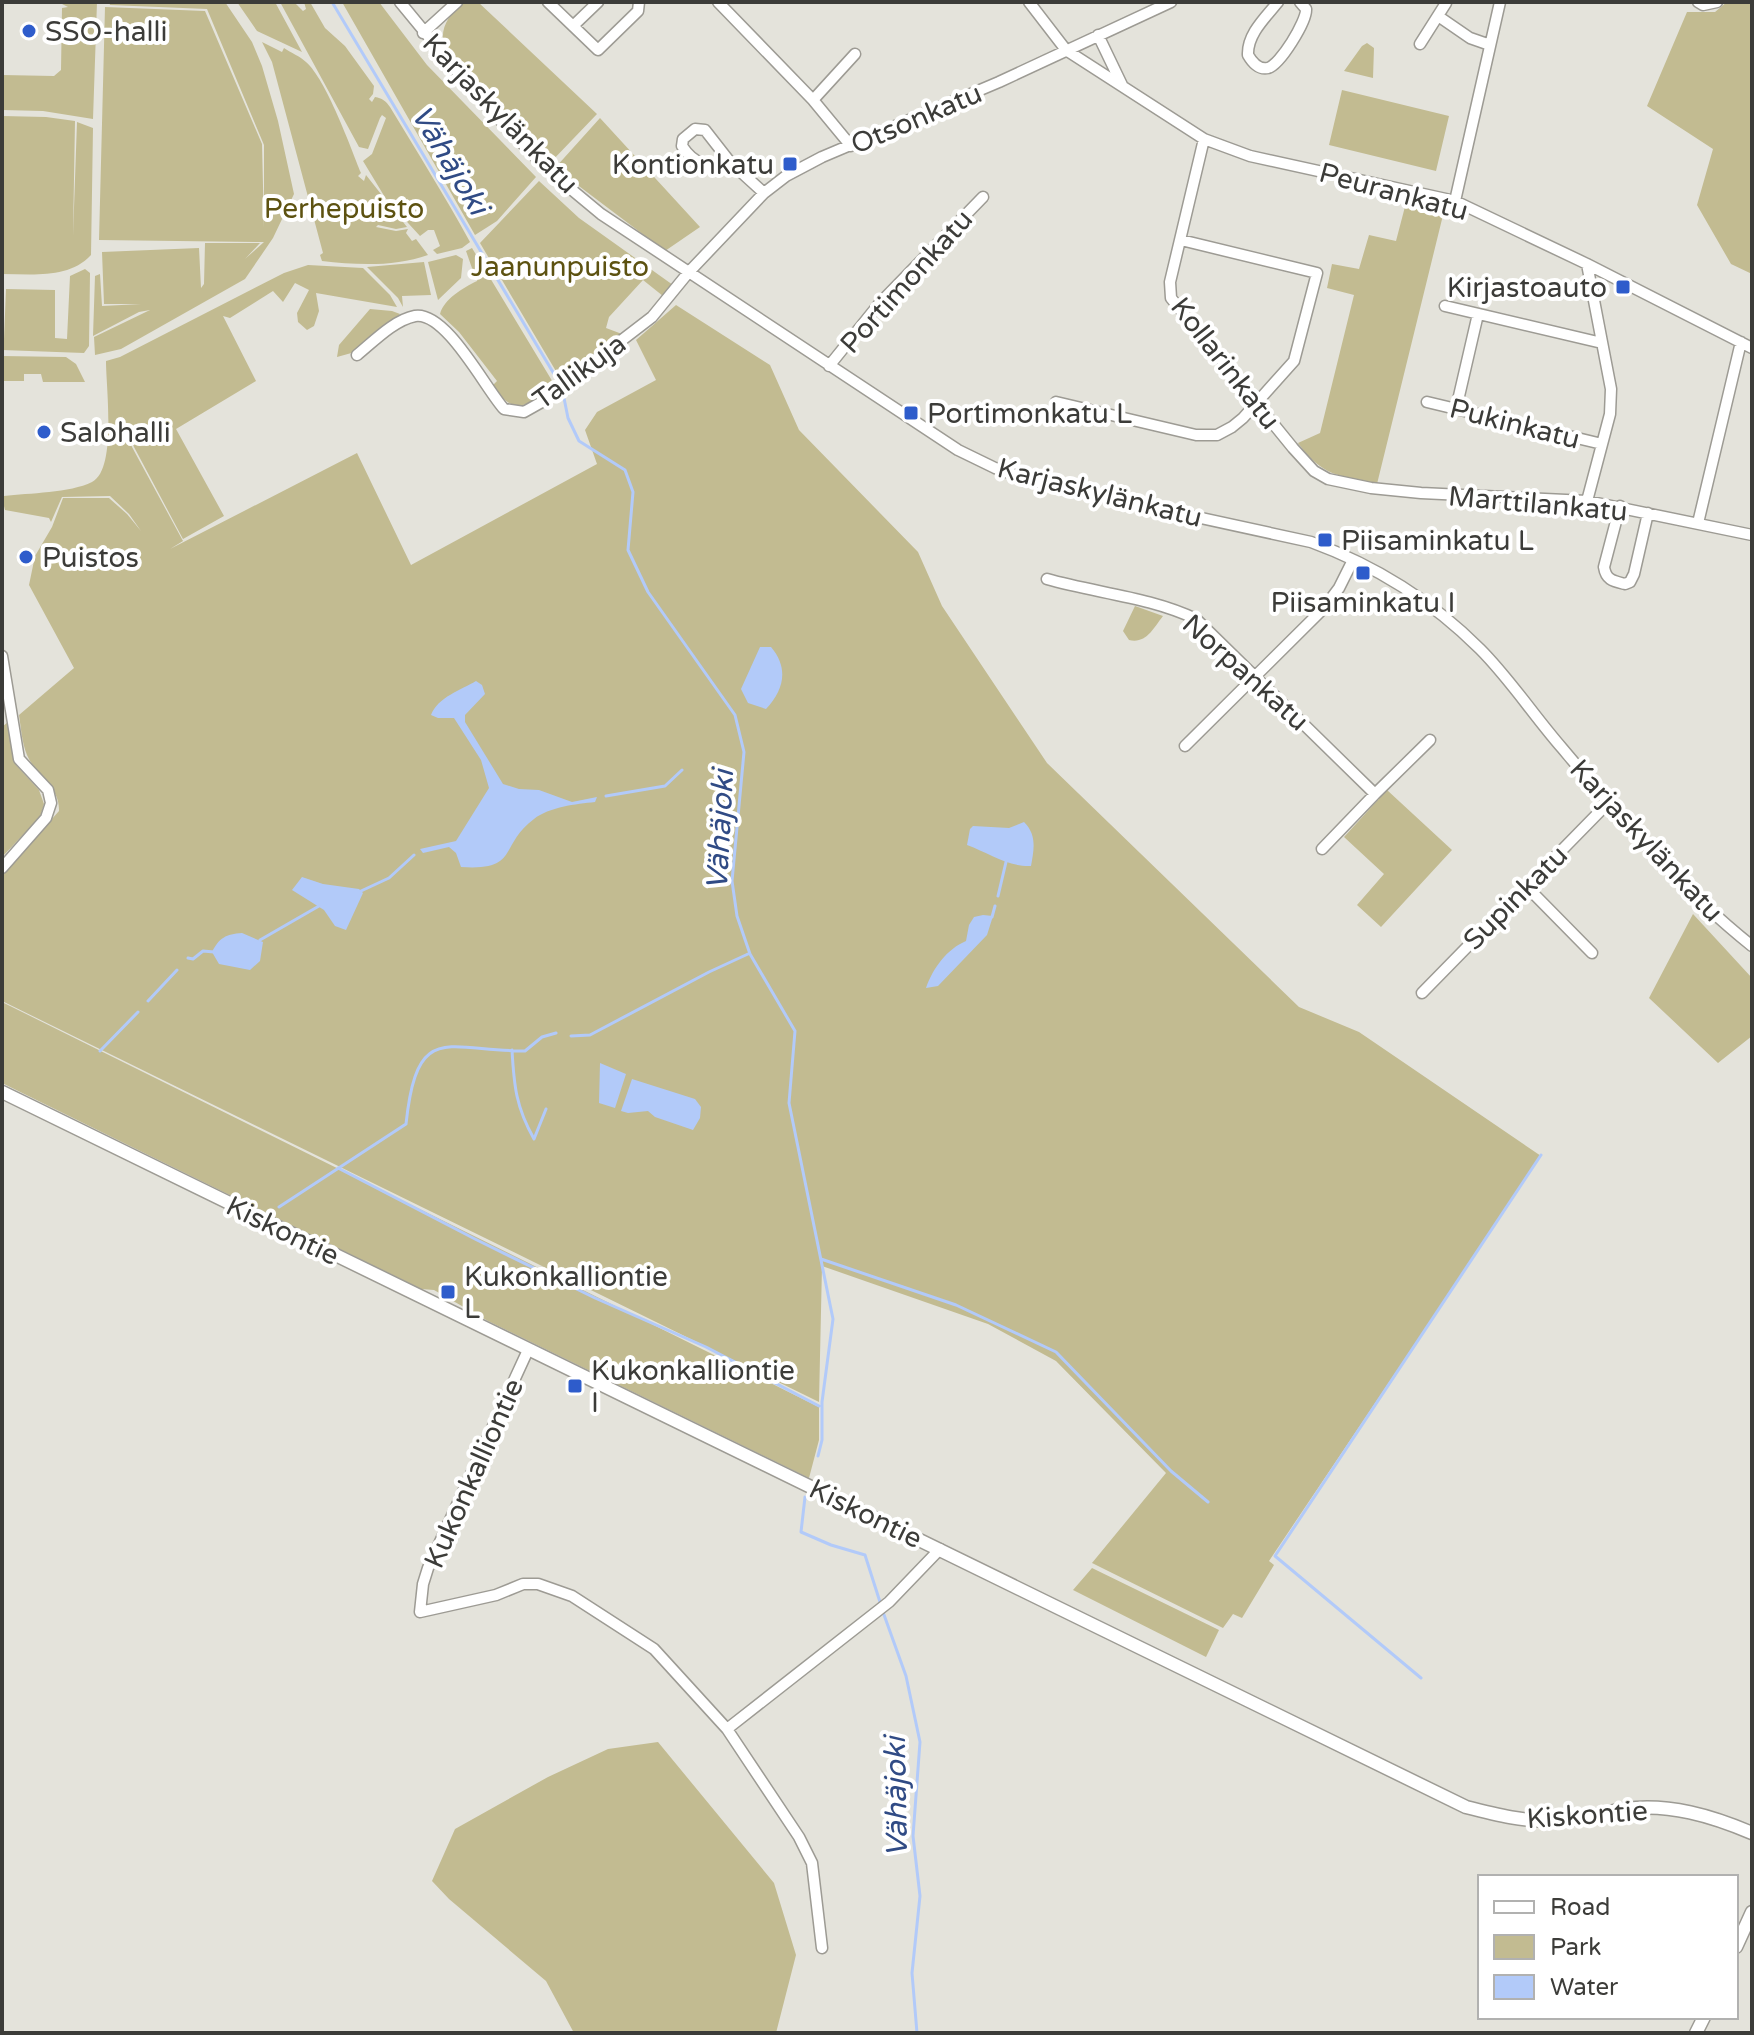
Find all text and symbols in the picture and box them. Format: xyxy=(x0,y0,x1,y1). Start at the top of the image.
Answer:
place label: SSO-halli xyxy=(45,15,167,49)
marker: SSO-halli xyxy=(20,22,38,40)
street label: Karjaskylänkatu xyxy=(415,26,585,201)
street label: Otsonkatu xyxy=(846,76,987,162)
water label: Vähäjoki xyxy=(403,99,498,225)
place label: Kontionkatu xyxy=(612,148,774,182)
marker: Kontionkatu xyxy=(781,155,799,173)
street label: Peurankatu xyxy=(1315,156,1472,228)
park label: Perhepuisto xyxy=(264,192,424,226)
street label: Portimonkatu xyxy=(833,203,980,361)
park label: Jaanunpuisto xyxy=(471,250,649,284)
place label: Kirjastoauto xyxy=(1447,271,1607,305)
marker: Kirjastoauto xyxy=(1614,278,1632,296)
street label: Kollarinkatu xyxy=(1163,291,1287,436)
street label: Tallikuja xyxy=(526,327,633,417)
street label: Pukinkatu xyxy=(1446,391,1583,457)
place label: Portimonkatu L xyxy=(927,397,1132,431)
marker: Portimonkatu L xyxy=(902,404,920,422)
place label: Salohalli xyxy=(60,416,171,450)
marker: Salohalli xyxy=(35,423,53,441)
street label: Karjaskylänkatu xyxy=(994,451,1206,535)
street label: Marttilankatu xyxy=(1447,479,1629,529)
place label: Piisaminkatu L xyxy=(1341,524,1534,558)
marker: Piisaminkatu L xyxy=(1316,531,1334,549)
place label: Puistos xyxy=(42,541,139,575)
marker: Puistos xyxy=(17,548,35,566)
marker: Piisaminkatu I xyxy=(1354,564,1372,582)
place label: Piisaminkatu I xyxy=(1271,586,1455,620)
street label: Norpankatu xyxy=(1175,607,1316,738)
street label: Karjaskylänkatu xyxy=(1562,752,1730,929)
water label: Vähäjoki xyxy=(699,765,742,891)
street label: Supinkatu xyxy=(1456,838,1575,957)
street label: Kiskontie xyxy=(221,1189,345,1273)
place label: Kukonkalliontie L xyxy=(464,1260,668,1326)
marker: Kukonkalliontie L xyxy=(439,1283,457,1301)
place label: Kukonkalliontie I xyxy=(591,1354,795,1420)
street label: Kukonkalliontie xyxy=(417,1373,531,1573)
marker: Kukonkalliontie I xyxy=(566,1377,584,1395)
street label: Kiskontie xyxy=(804,1472,928,1556)
water label: Vähäjoki xyxy=(877,1733,916,1858)
street label: Kiskontie xyxy=(1525,1794,1649,1836)
legend xyxy=(1478,1875,1738,2019)
text: Road xyxy=(1550,1893,1610,1922)
text: Park xyxy=(1550,1933,1601,1962)
text: Water xyxy=(1550,1973,1619,2002)

